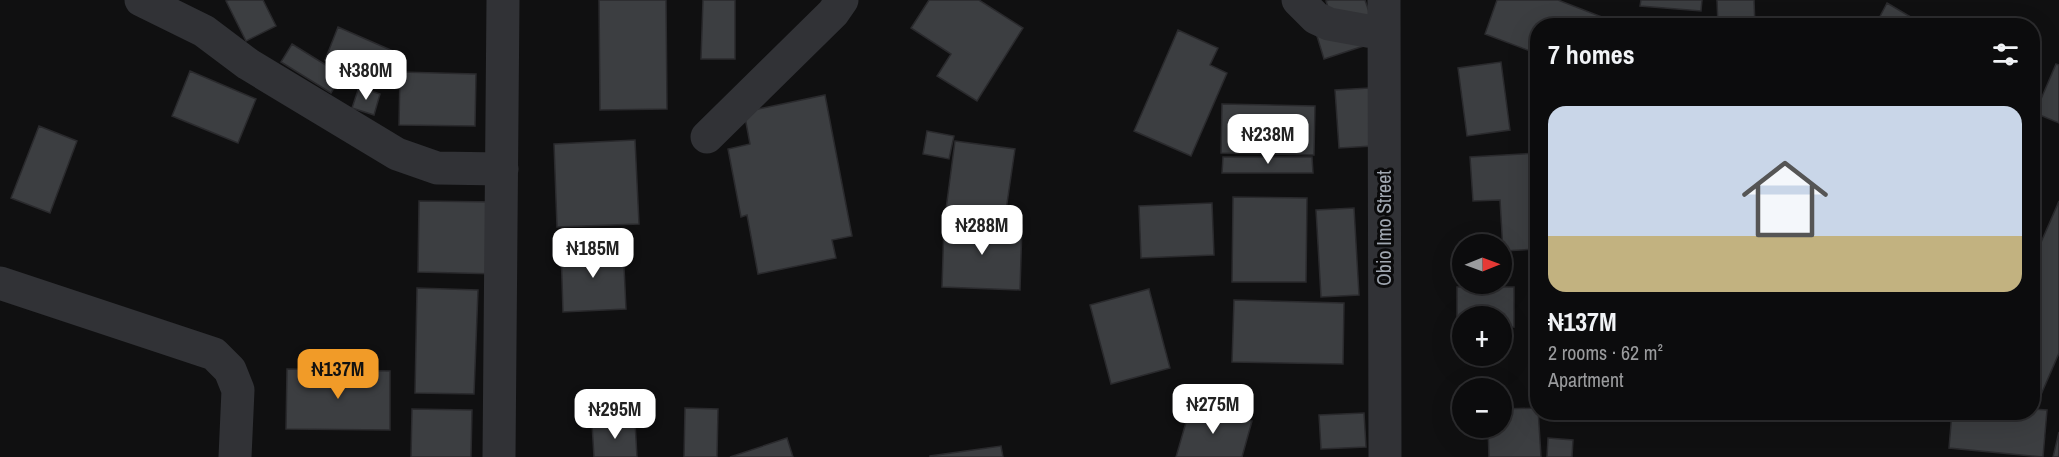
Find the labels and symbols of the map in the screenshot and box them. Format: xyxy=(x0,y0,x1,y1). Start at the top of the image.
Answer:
pin: ₦380M xyxy=(324,50,408,101)
pin: ₦238M xyxy=(1226,114,1310,165)
street label: Obio Imo Street xyxy=(1370,170,1397,286)
pin: ₦288M xyxy=(940,205,1024,256)
pin: ₦185M xyxy=(551,228,635,279)
north arrow xyxy=(1452,234,1512,294)
pin: ₦137M xyxy=(296,349,380,400)
pin: ₦275M xyxy=(1171,384,1255,435)
pin: ₦295M xyxy=(573,389,657,440)

